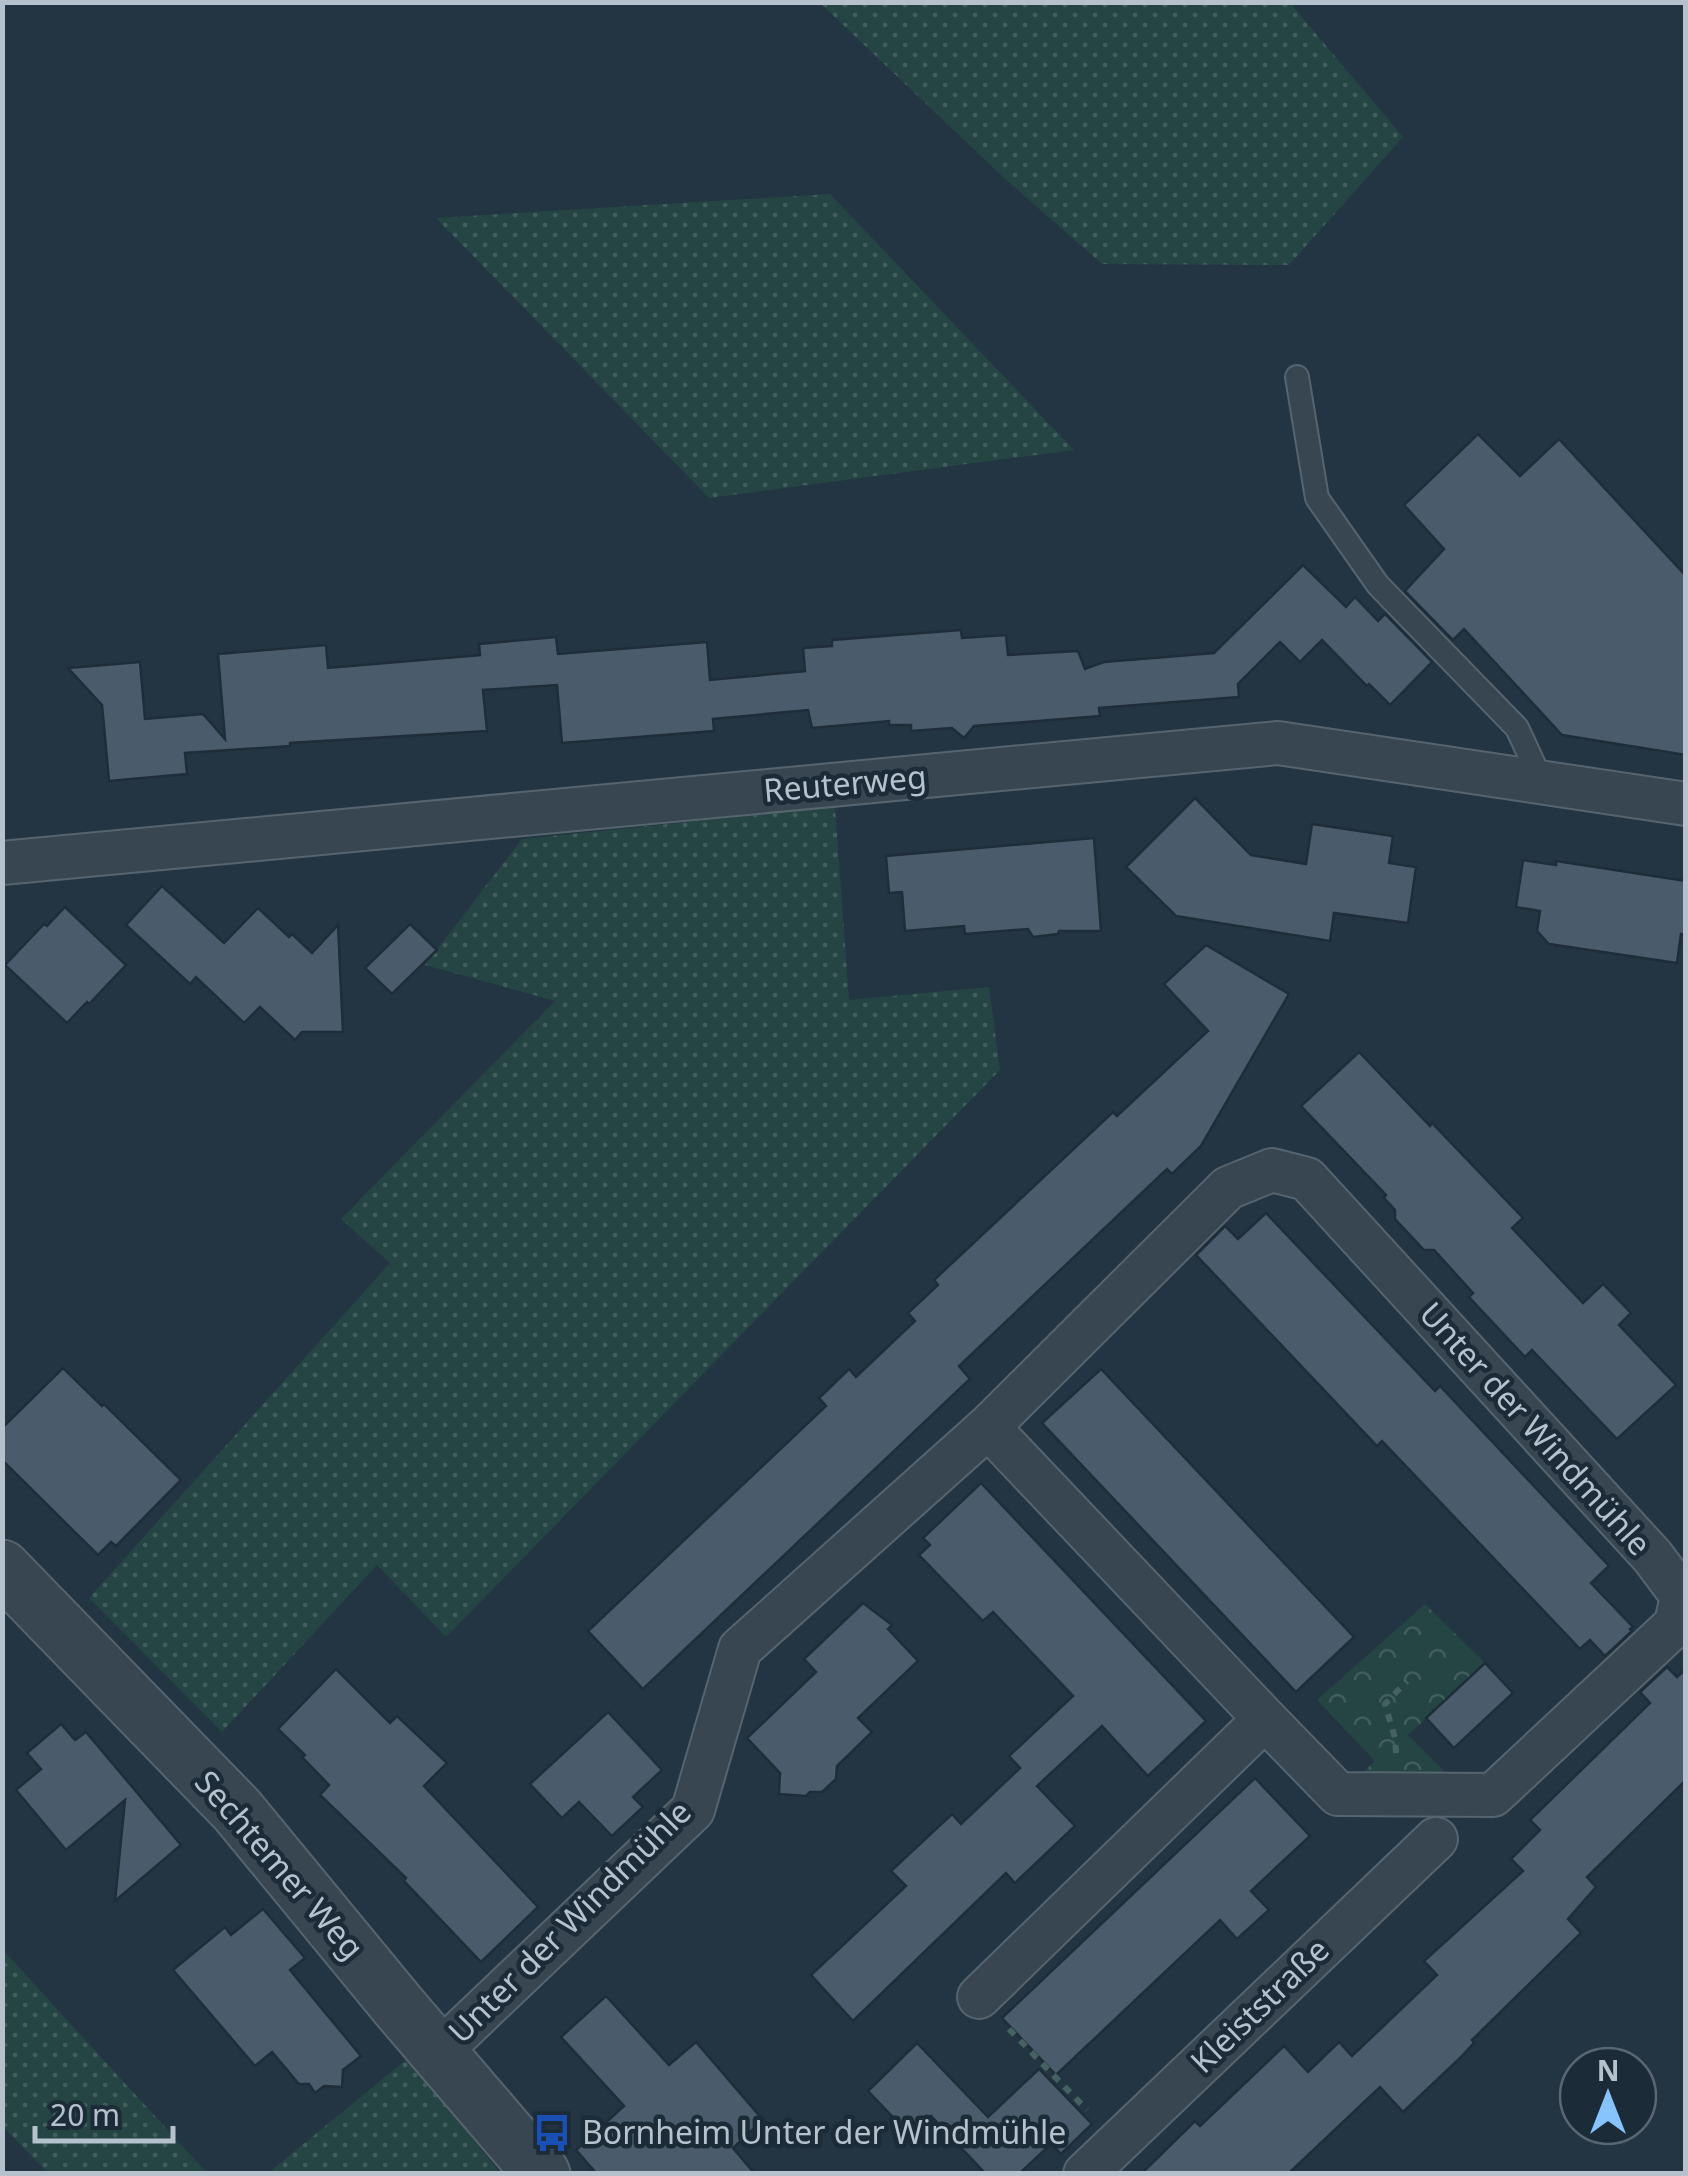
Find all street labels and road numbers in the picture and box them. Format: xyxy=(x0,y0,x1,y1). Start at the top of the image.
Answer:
street label: Reuterweg xyxy=(762,754,928,811)
street label: Unter der Windmühle xyxy=(1411,1292,1661,1564)
street label: Sechtemer Weg xyxy=(186,1761,374,1967)
street label: Unter der Windmühle xyxy=(438,1790,700,2052)
street label: Kleiststraße xyxy=(1180,1928,1338,2082)

